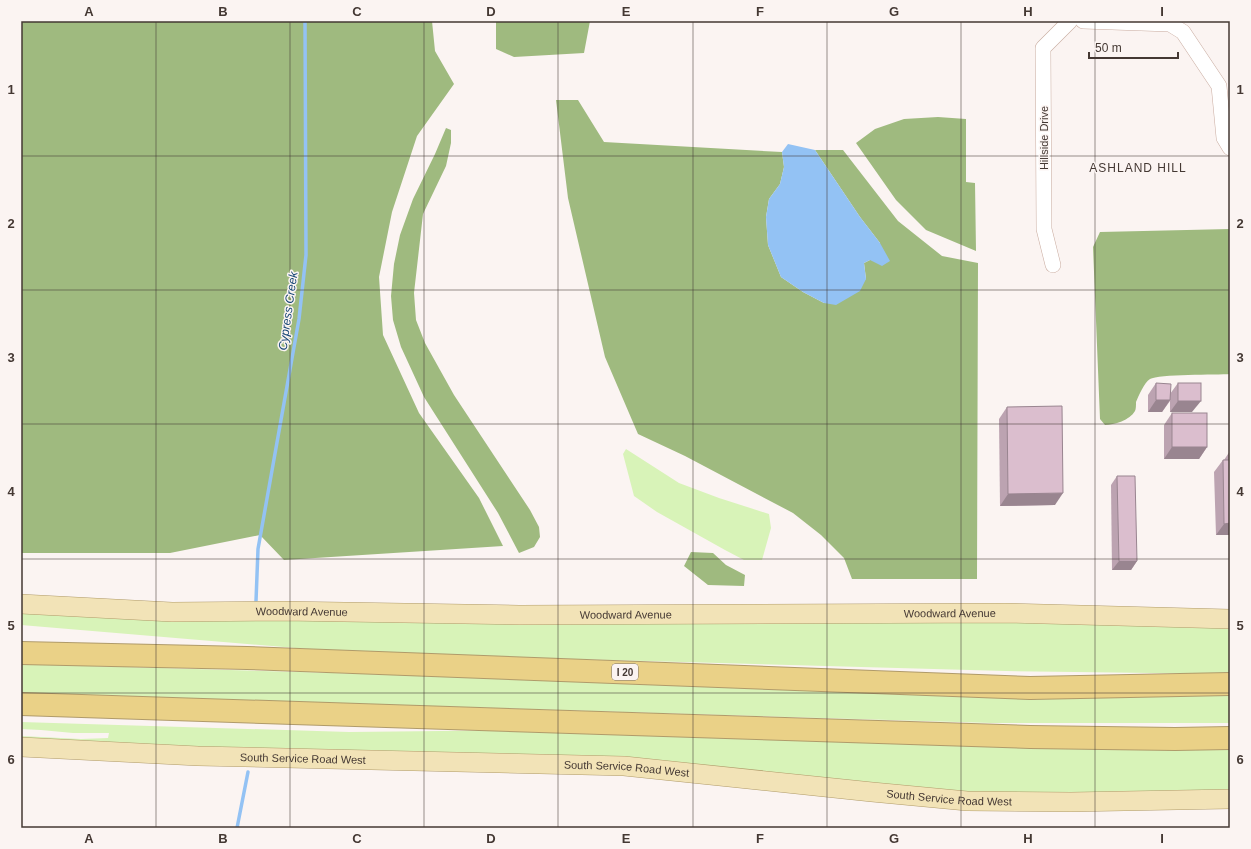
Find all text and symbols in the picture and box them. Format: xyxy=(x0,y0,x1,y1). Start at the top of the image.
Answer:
text: A xyxy=(84,4,94,19)
text: B xyxy=(218,4,228,19)
text: C xyxy=(352,4,362,19)
text: D xyxy=(486,4,496,19)
text: E xyxy=(622,4,631,19)
text: F xyxy=(756,4,764,19)
text: G xyxy=(889,4,899,19)
text: H xyxy=(1023,4,1033,19)
text: I xyxy=(1160,4,1164,19)
scale bar xyxy=(1089,34,1178,60)
text: 50 m xyxy=(1095,41,1122,55)
text: 1 xyxy=(7,82,15,97)
text: 1 xyxy=(1236,82,1244,97)
street label: Hillside Drive xyxy=(1038,106,1050,170)
district label: ASHLAND HILL xyxy=(1089,161,1187,175)
text: 2 xyxy=(7,216,15,231)
text: 2 xyxy=(1236,216,1244,231)
water label: Cypress Creek xyxy=(276,270,301,351)
text: 3 xyxy=(7,350,15,365)
text: 3 xyxy=(1236,350,1244,365)
text: 4 xyxy=(7,484,15,499)
text: 4 xyxy=(1236,484,1244,499)
street label: Woodward Avenue xyxy=(256,605,348,618)
street label: Woodward Avenue xyxy=(904,607,996,619)
street label: Woodward Avenue xyxy=(580,608,672,621)
text: 5 xyxy=(7,618,15,633)
text: 5 xyxy=(1236,618,1244,633)
road number: I 20 xyxy=(612,664,638,680)
street label: South Service Road West xyxy=(240,751,366,766)
text: 6 xyxy=(7,752,15,767)
text: 6 xyxy=(1236,752,1244,767)
street label: South Service Road West xyxy=(564,759,690,779)
street label: South Service Road West xyxy=(886,787,1012,807)
text: A xyxy=(84,831,94,846)
text: B xyxy=(218,831,228,846)
text: C xyxy=(352,831,362,846)
text: D xyxy=(486,831,496,846)
text: E xyxy=(622,831,631,846)
text: F xyxy=(756,831,764,846)
text: G xyxy=(889,831,899,846)
text: H xyxy=(1023,831,1033,846)
text: I xyxy=(1160,831,1164,846)

